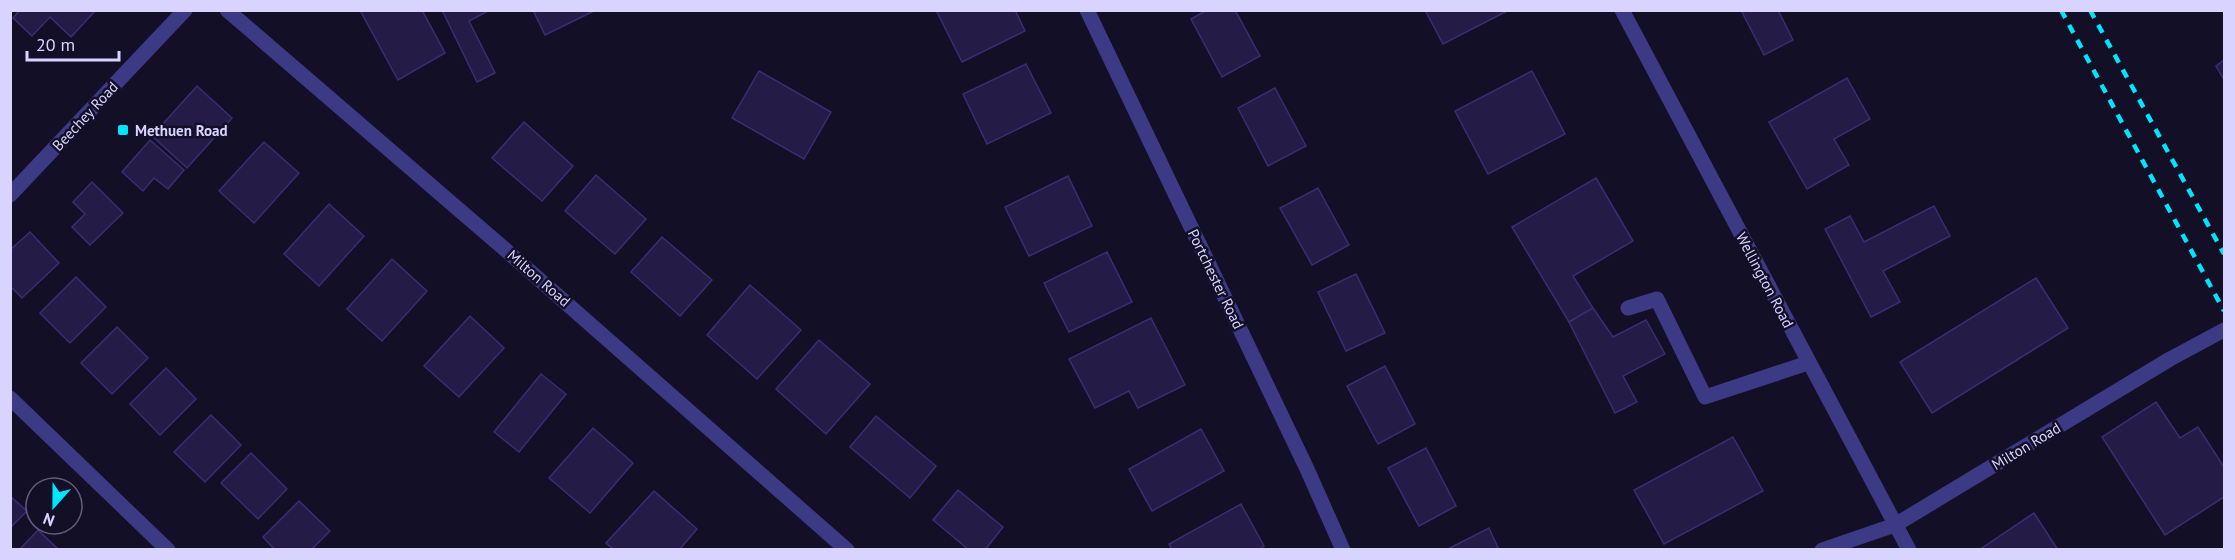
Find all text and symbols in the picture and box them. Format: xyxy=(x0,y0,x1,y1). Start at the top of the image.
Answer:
scale bar xyxy=(27,24,118,62)
text: 20 m xyxy=(36,33,75,56)
street label: Beechey Road xyxy=(48,77,122,155)
place label: Methuen Road xyxy=(135,121,228,140)
marker: Methuen Road xyxy=(116,123,130,137)
street label: Portchester Road xyxy=(1184,226,1248,332)
street label: Wellington Road xyxy=(1732,229,1798,331)
street label: Milton Road xyxy=(504,246,574,310)
street label: Milton Road xyxy=(1988,418,2064,474)
north arrow xyxy=(24,476,84,536)
text: N xyxy=(40,509,57,531)

